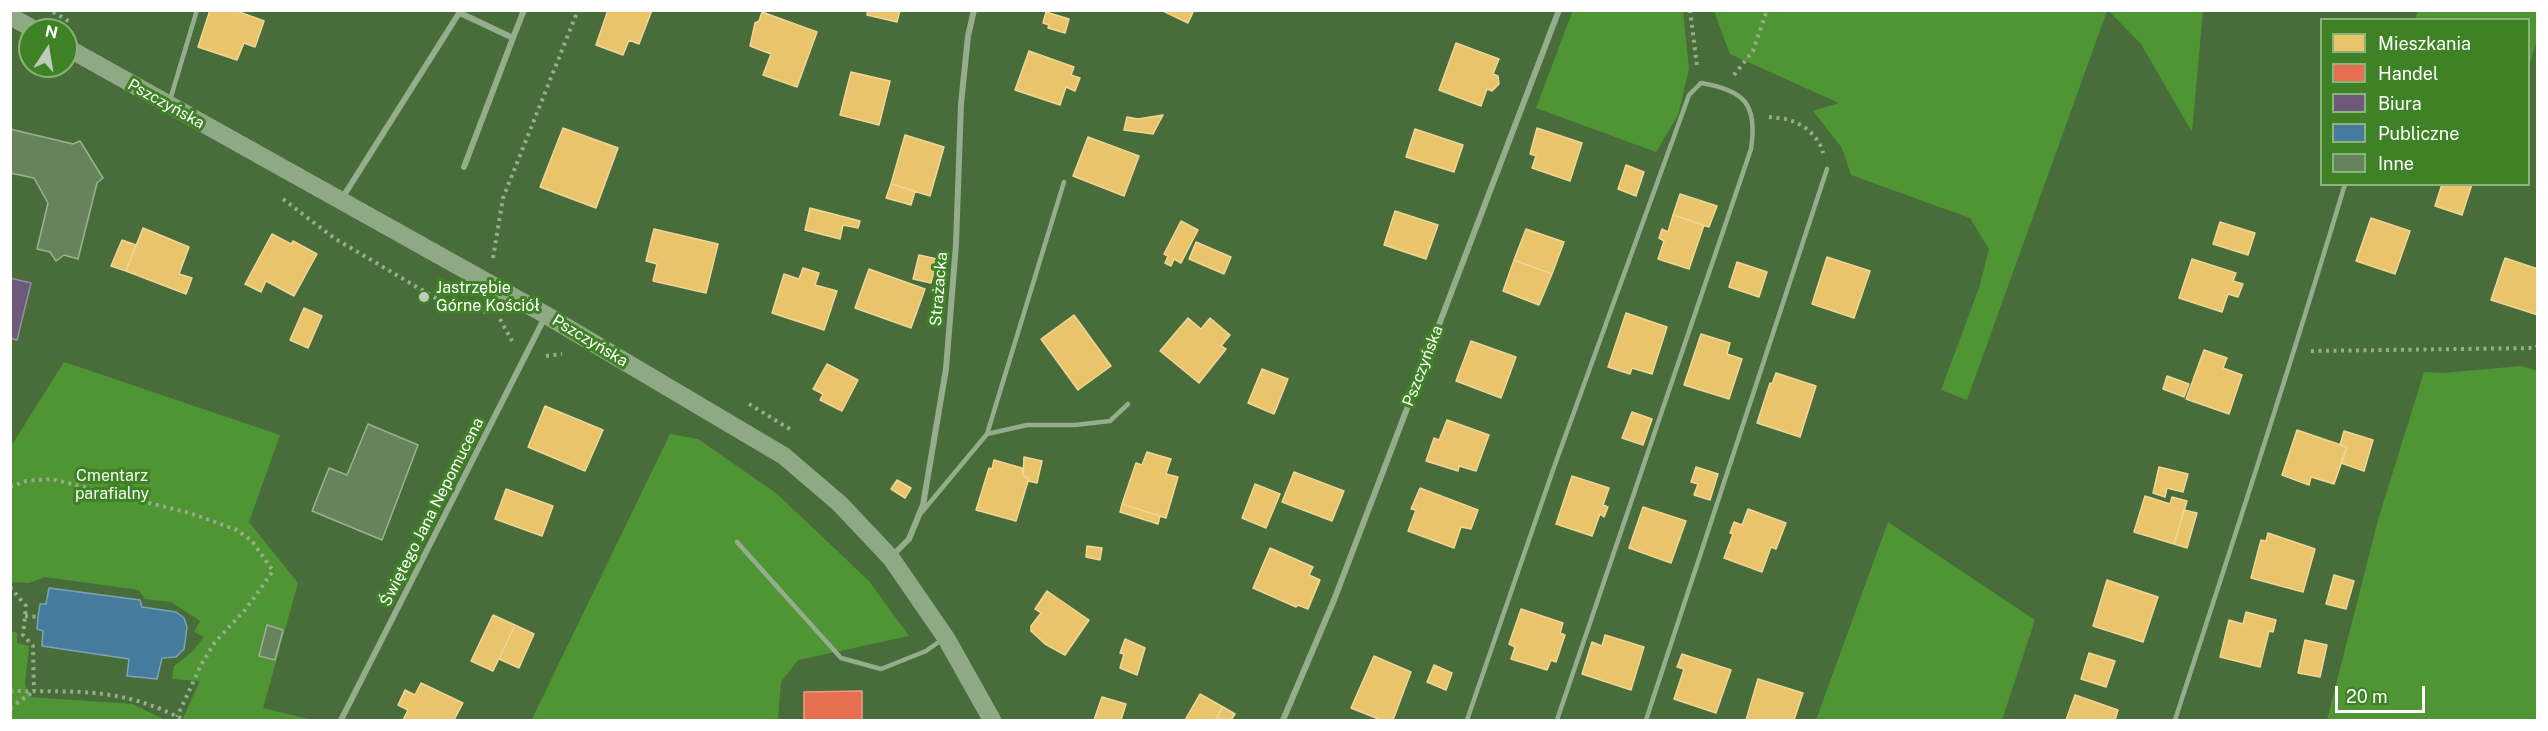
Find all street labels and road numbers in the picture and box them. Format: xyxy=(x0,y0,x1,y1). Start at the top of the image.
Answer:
street label: Pszczyńska xyxy=(124,75,208,133)
street label: Strażacka xyxy=(926,251,952,327)
street label: Pszczyńska xyxy=(549,311,631,371)
street label: Pszczyńska xyxy=(1399,323,1447,409)
street label: Świętego Jana Nepomucena xyxy=(376,414,488,610)

